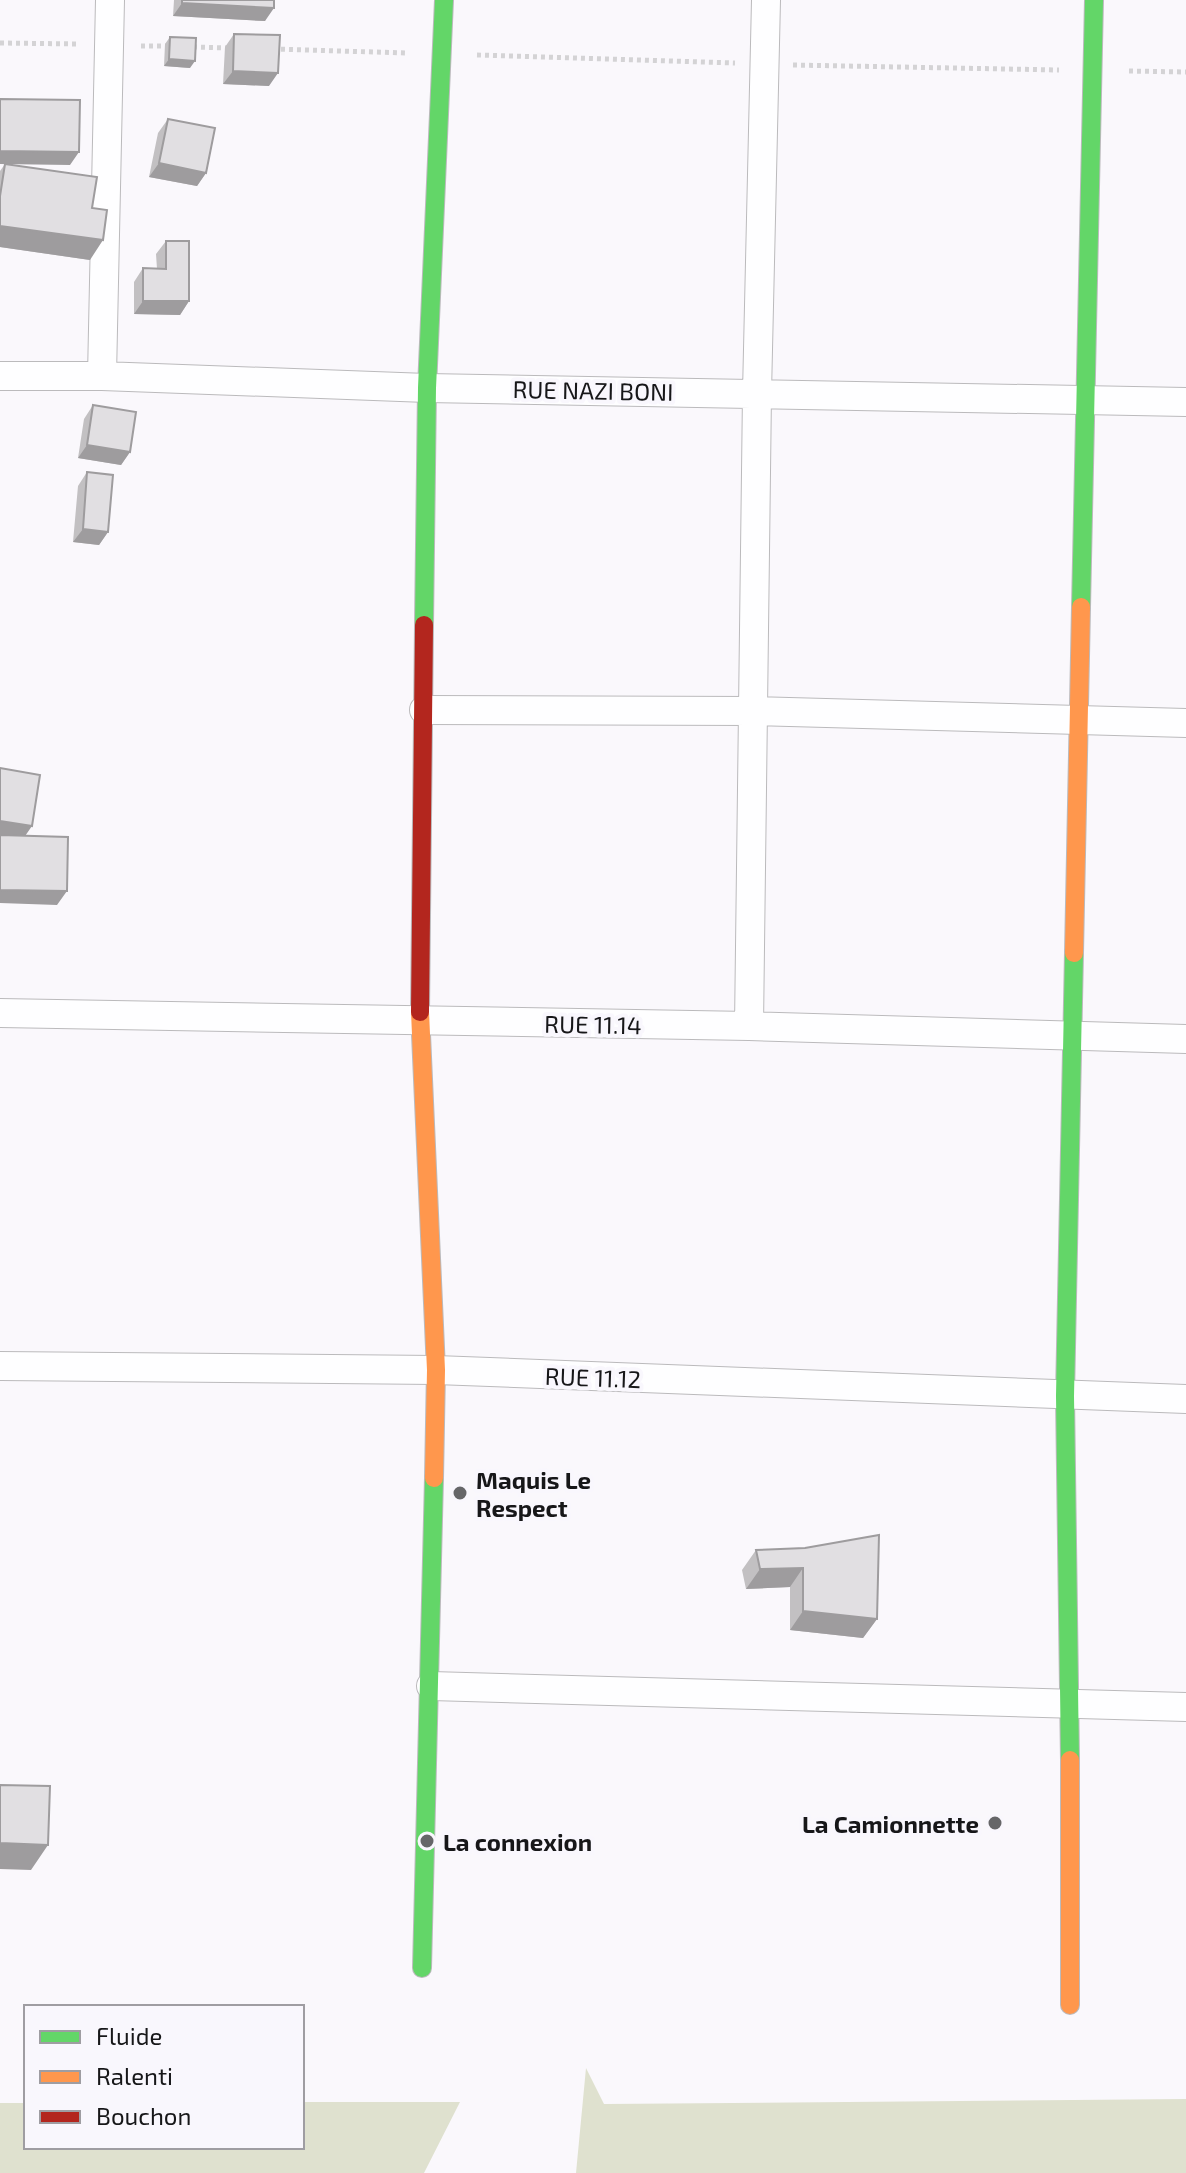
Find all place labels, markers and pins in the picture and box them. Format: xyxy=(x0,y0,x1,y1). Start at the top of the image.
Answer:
place label: Maquis Le Respect xyxy=(476,1465,591,1522)
marker: Maquis Le Respect xyxy=(451,1484,469,1502)
place label: La Camionnette xyxy=(802,1809,979,1838)
marker: La Camionnette xyxy=(986,1814,1004,1832)
place label: La connexion xyxy=(443,1827,592,1856)
marker: La connexion xyxy=(418,1832,436,1850)

